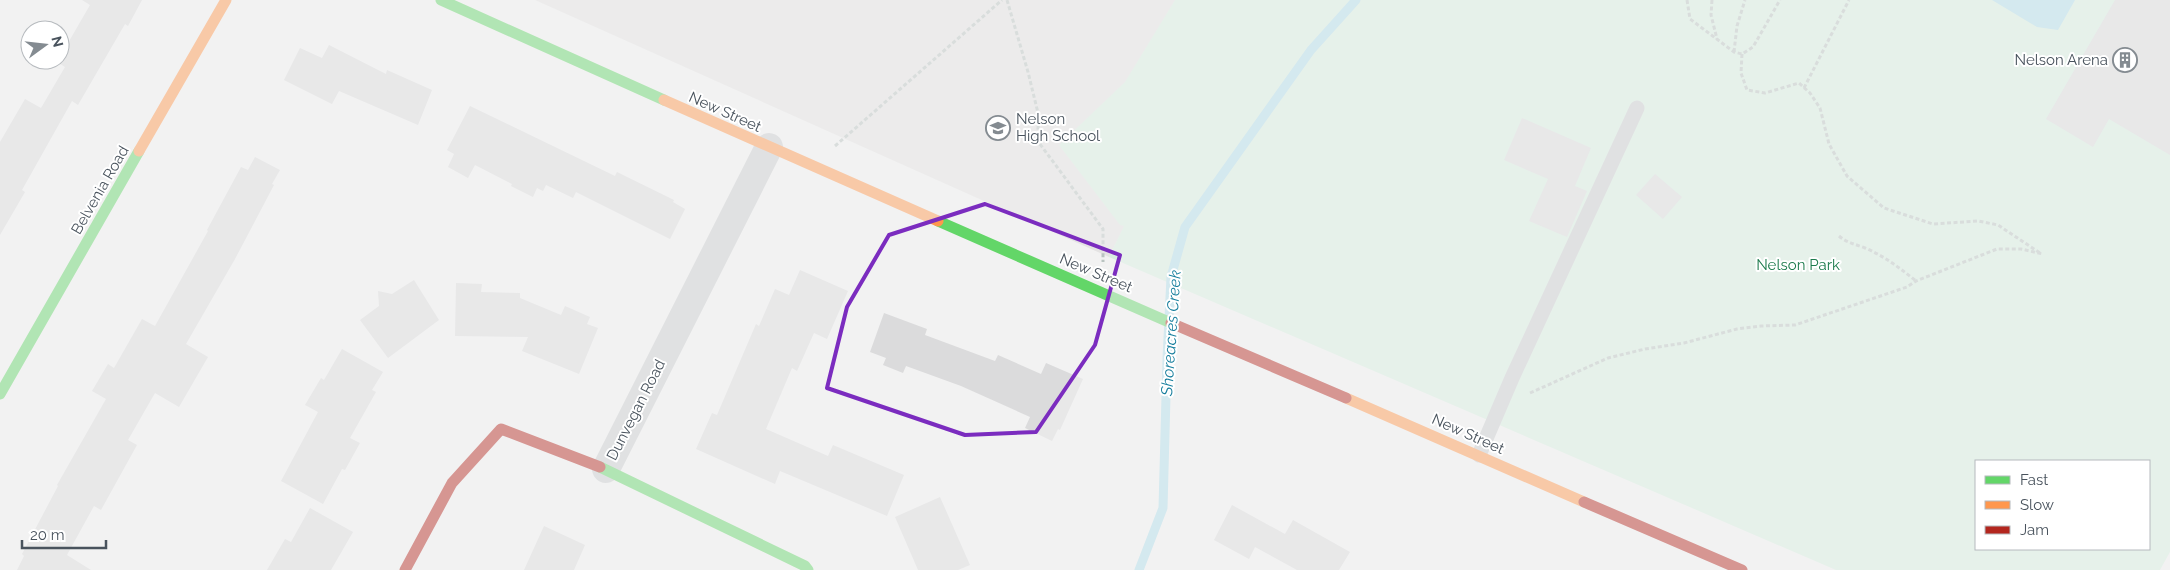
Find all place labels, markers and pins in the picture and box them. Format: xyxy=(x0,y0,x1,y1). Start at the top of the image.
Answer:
building icon: Nelson Arena xyxy=(2112,47,2138,73)
place label: Nelson Arena xyxy=(2014,51,2108,69)
place label: Nelson High School xyxy=(1016,110,1101,145)
school or university icon: Nelson High School xyxy=(985,115,1011,141)

